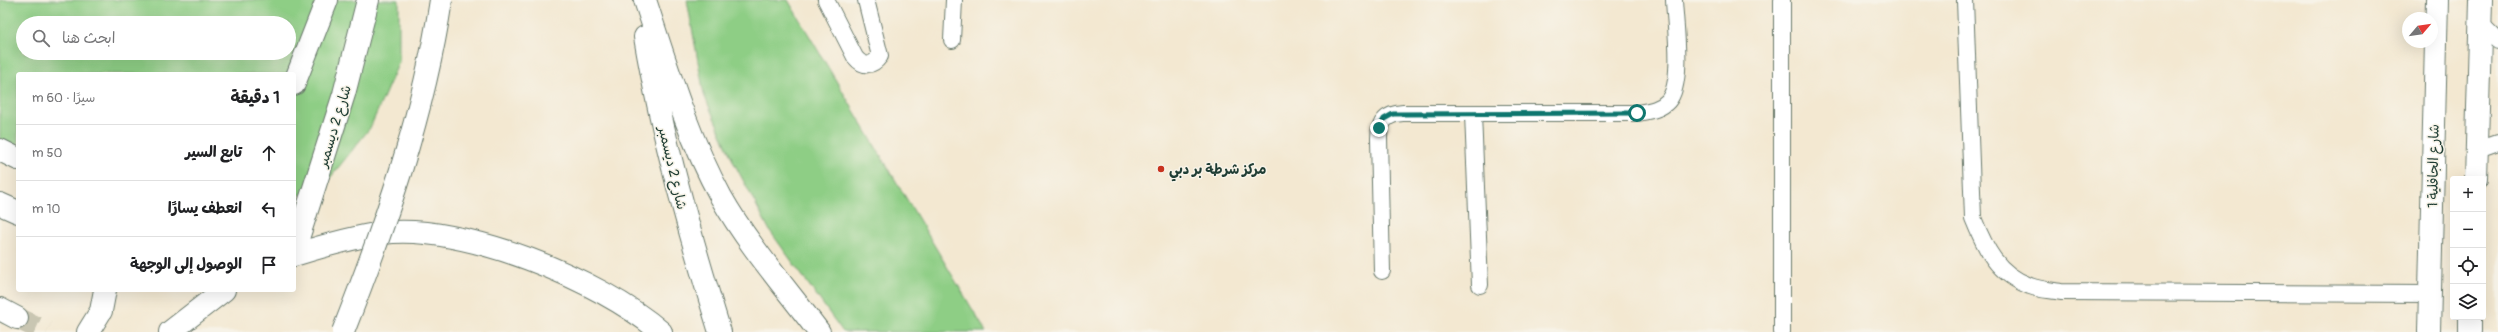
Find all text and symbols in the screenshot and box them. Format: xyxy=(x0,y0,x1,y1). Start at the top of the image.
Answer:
north arrow xyxy=(2402,12,2438,48)
search box xyxy=(16,16,296,60)
icon: search xyxy=(30,27,52,49)
text: ابحث هنا xyxy=(62,29,115,48)
street label: شارع 2 ديسمبر xyxy=(314,83,356,170)
text: 1 دقيقة xyxy=(230,87,280,108)
text: سيرًا · 60 m xyxy=(32,90,95,106)
route start xyxy=(1628,104,1646,122)
route end xyxy=(1370,119,1388,137)
street label: شارع 2 ديسمبر xyxy=(654,124,690,212)
street label: شارع الجافلية 1 xyxy=(2424,124,2444,208)
icon: ahead xyxy=(258,142,280,164)
text: تابع السير xyxy=(185,143,242,162)
text: 50 m xyxy=(32,145,62,161)
place label: مركز شرطة بر دبي xyxy=(1169,161,1266,182)
marker: مركز شرطة بر دبي xyxy=(1156,164,1166,174)
map controls xyxy=(2450,176,2486,320)
button: + xyxy=(2450,176,2486,212)
icon: left xyxy=(258,198,280,220)
text: انعطف يسارًا xyxy=(168,199,242,218)
text: 10 m xyxy=(32,201,60,217)
button: − xyxy=(2450,212,2486,248)
button: locate xyxy=(2450,248,2486,284)
icon: arrive xyxy=(258,254,280,276)
text: الوصول إلى الوجهة xyxy=(130,255,242,274)
button: layers xyxy=(2450,284,2486,320)

